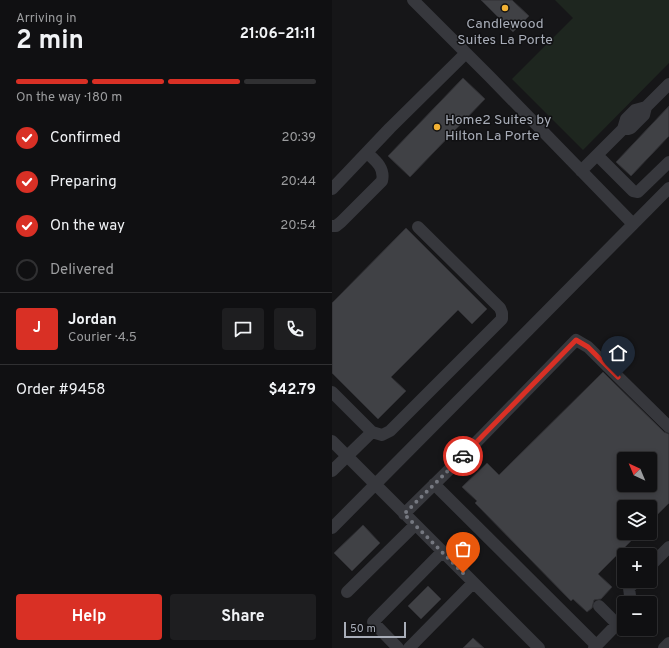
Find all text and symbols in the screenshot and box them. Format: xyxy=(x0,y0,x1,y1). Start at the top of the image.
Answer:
marker: Candlewood Suites La Porte xyxy=(500,3,510,13)
text: Arriving in xyxy=(16,11,77,27)
place label: Candlewood Suites La Porte xyxy=(457,16,553,49)
text: 2 min xyxy=(16,25,84,58)
text: 21:06–21:11 xyxy=(240,25,316,44)
text: On the way · 180 m xyxy=(16,90,122,106)
place label: Home2 Suites by Hilton La Porte xyxy=(445,112,551,145)
marker: Home2 Suites by Hilton La Porte xyxy=(432,122,442,132)
icon: check xyxy=(16,127,38,149)
text: Confirmed xyxy=(50,129,121,148)
text: 20:39 xyxy=(281,130,316,146)
icon: check xyxy=(16,171,38,193)
text: Preparing xyxy=(50,173,117,192)
text: 20:44 xyxy=(281,174,316,190)
icon: check xyxy=(16,215,38,237)
text: On the way xyxy=(50,217,125,236)
text: 20:54 xyxy=(280,218,316,234)
text: Delivered xyxy=(50,261,114,280)
button: chat xyxy=(222,308,264,350)
button: phone xyxy=(274,308,316,350)
text: Jordan xyxy=(68,311,117,330)
text: J xyxy=(33,319,41,338)
text: Courier · 4.5 xyxy=(68,330,137,346)
pin xyxy=(601,336,635,377)
icon: home xyxy=(607,342,629,364)
text: Order #9458 xyxy=(16,381,105,400)
text: $42.79 xyxy=(269,381,316,400)
courier xyxy=(443,436,483,476)
icon: car xyxy=(452,445,474,467)
north arrow xyxy=(617,452,657,492)
map controls xyxy=(617,452,657,636)
button: layers xyxy=(617,500,657,540)
pin xyxy=(446,532,480,573)
icon: bag xyxy=(452,538,474,560)
button: + xyxy=(617,548,657,588)
button: Help xyxy=(16,594,162,640)
button: Share xyxy=(170,594,316,640)
button: − xyxy=(617,596,657,636)
scale bar xyxy=(344,620,406,639)
text: 50 m xyxy=(350,622,376,636)

